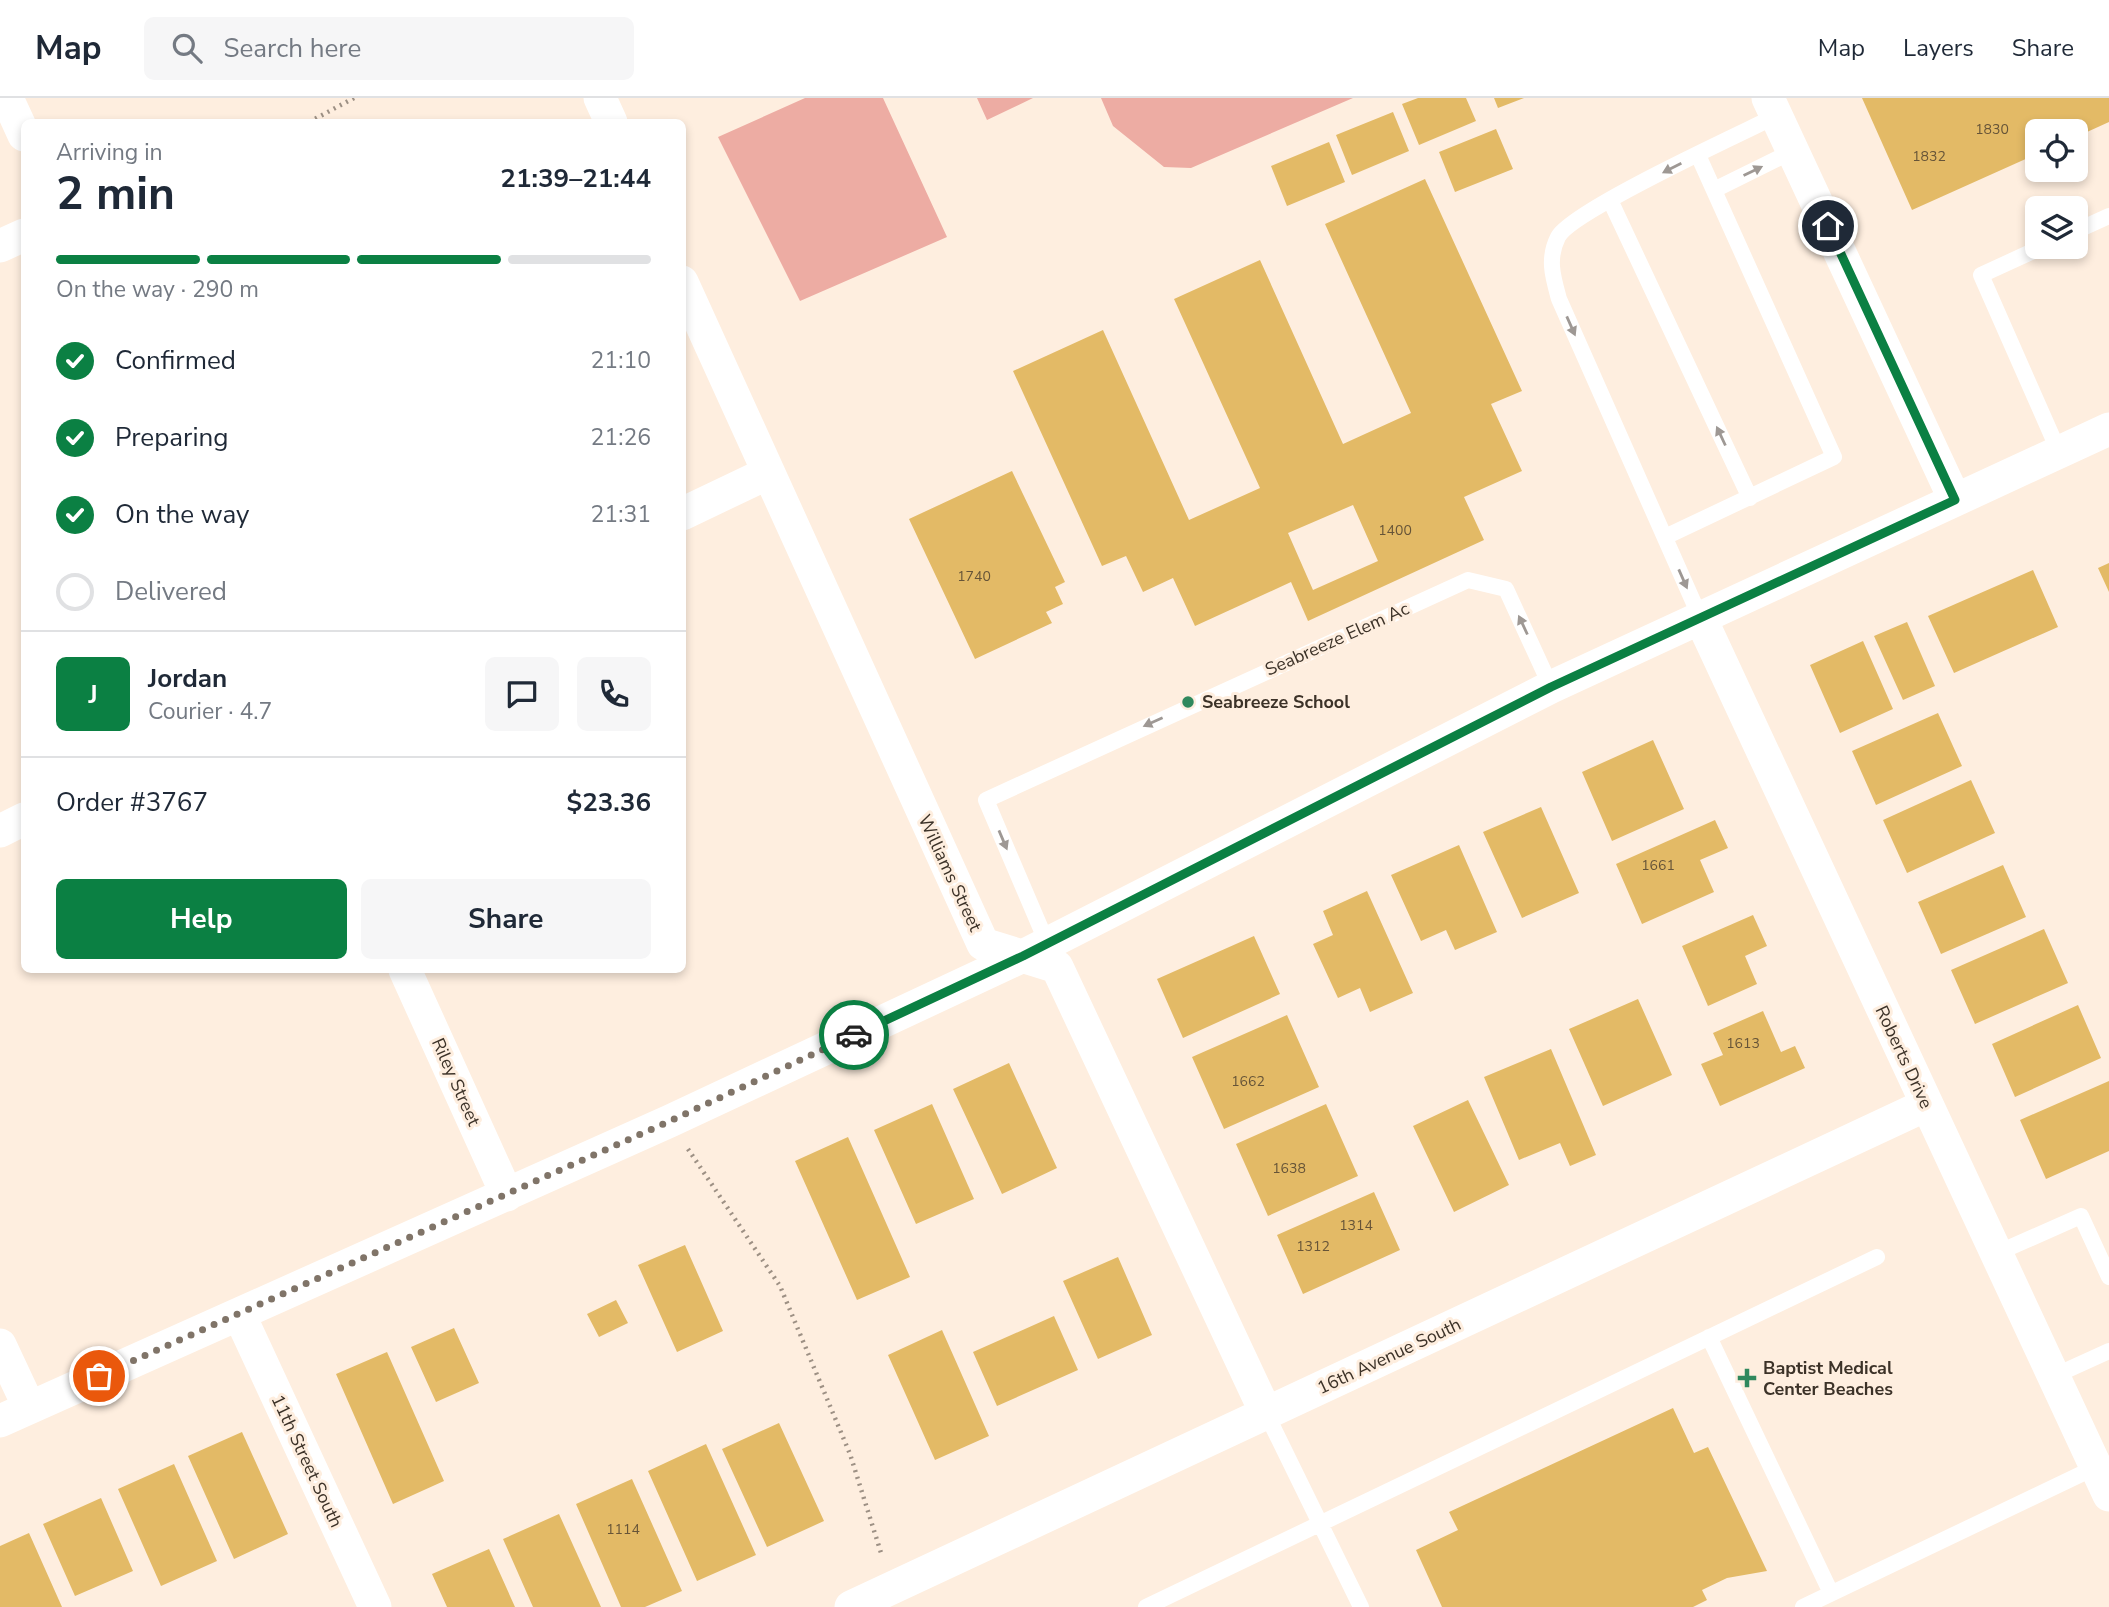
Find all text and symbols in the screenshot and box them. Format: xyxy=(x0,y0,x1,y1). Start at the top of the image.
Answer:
search box xyxy=(144,17,634,80)
text: Map xyxy=(35,26,102,71)
icon: search xyxy=(168,29,206,67)
text: Search here xyxy=(224,31,361,66)
text: Map xyxy=(1818,32,1865,64)
text: Layers xyxy=(1903,32,1974,64)
text: Share xyxy=(2012,32,2074,64)
map controls xyxy=(2025,119,2088,259)
button: locate xyxy=(2025,119,2088,182)
house number: 1830 xyxy=(1975,120,2009,139)
text: Arriving in xyxy=(56,137,163,168)
house number: 1832 xyxy=(1912,147,1946,166)
text: 21:39–21:44 xyxy=(500,161,651,196)
text: 2 min xyxy=(56,162,175,225)
one-way arrow xyxy=(1662,163,1682,174)
one-way arrow xyxy=(1743,165,1763,176)
pin xyxy=(1798,196,1858,256)
button: layers xyxy=(2025,196,2088,259)
icon: home xyxy=(1809,207,1847,245)
text: On the way · 290 m xyxy=(56,274,259,305)
one-way arrow xyxy=(1565,316,1577,336)
icon: check xyxy=(56,342,94,380)
text: Confirmed xyxy=(115,343,236,378)
text: 21:10 xyxy=(591,345,651,376)
icon: check xyxy=(56,419,94,457)
text: Preparing xyxy=(115,420,228,455)
text: 21:26 xyxy=(591,422,651,453)
one-way arrow xyxy=(1715,426,1726,446)
icon: check xyxy=(56,496,94,534)
text: On the way xyxy=(115,497,249,532)
text: 21:31 xyxy=(591,499,651,530)
house number: 1400 xyxy=(1378,521,1412,540)
house number: 1740 xyxy=(957,567,991,586)
one-way arrow xyxy=(1677,569,1689,589)
text: Delivered xyxy=(115,574,227,609)
street label: Seabreeze Elem Ac xyxy=(1261,596,1413,682)
one-way arrow xyxy=(1517,615,1528,635)
button: chat xyxy=(485,657,559,731)
button: phone xyxy=(577,657,651,731)
text: Jordan xyxy=(148,661,227,696)
text: J xyxy=(88,677,98,712)
place label: Seabreeze School xyxy=(1202,690,1350,714)
marker: Seabreeze School xyxy=(1180,694,1196,710)
text: Courier · 4.7 xyxy=(148,696,272,727)
one-way arrow xyxy=(1143,716,1163,728)
text: Order #3767 xyxy=(56,785,208,820)
text: $23.36 xyxy=(567,785,651,820)
street label: Williams Street xyxy=(912,811,988,936)
one-way arrow xyxy=(998,829,1009,850)
house number: 1661 xyxy=(1641,856,1675,875)
button: Help xyxy=(56,879,347,959)
button: Share xyxy=(361,879,651,959)
courier xyxy=(819,1000,889,1070)
street label: Roberts Drive xyxy=(1870,1002,1938,1112)
icon: car xyxy=(835,1016,873,1054)
street label: Riley Street xyxy=(426,1034,486,1130)
house number: 1613 xyxy=(1726,1034,1760,1053)
house number: 1662 xyxy=(1231,1072,1265,1091)
house number: 1638 xyxy=(1272,1159,1306,1178)
house number: 1314 xyxy=(1339,1216,1373,1235)
house number: 1312 xyxy=(1296,1237,1330,1256)
street label: 16th Avenue South xyxy=(1313,1312,1465,1400)
pin xyxy=(69,1346,129,1406)
place label: Baptist Medical Center Beaches xyxy=(1763,1356,1893,1401)
icon: bag xyxy=(80,1357,118,1395)
marker: Baptist Medical Center Beaches xyxy=(1737,1368,1757,1388)
street label: 11th Street South xyxy=(266,1391,348,1531)
house number: 1114 xyxy=(606,1520,640,1539)

